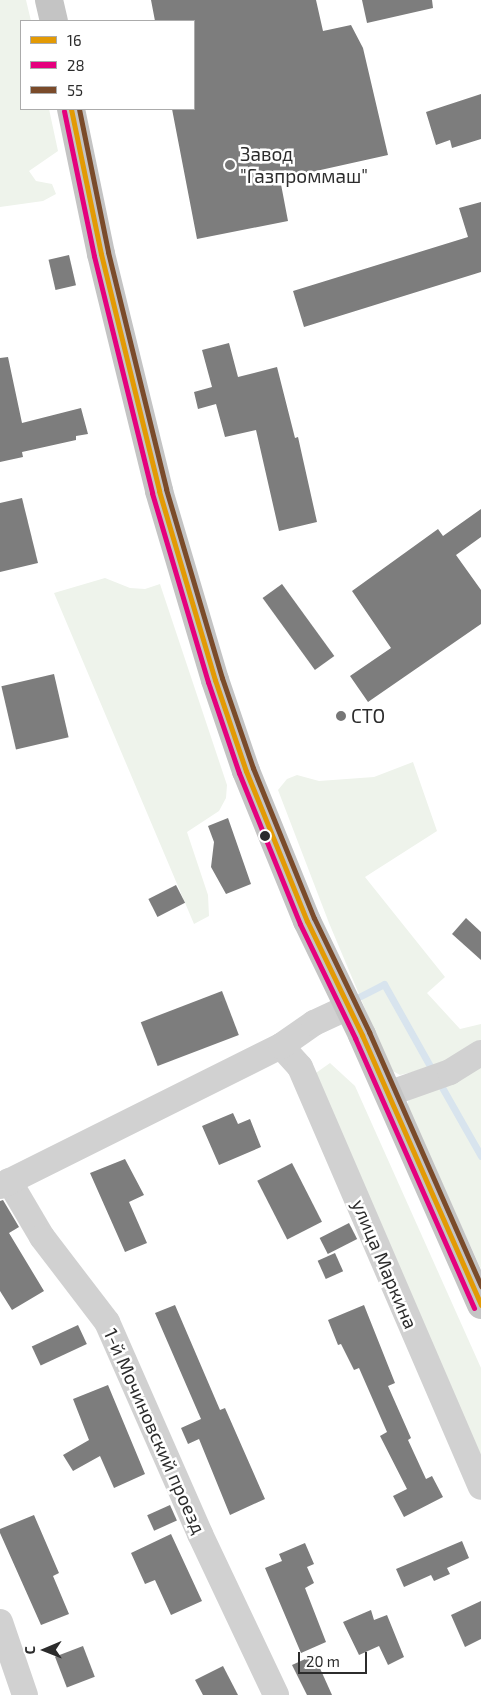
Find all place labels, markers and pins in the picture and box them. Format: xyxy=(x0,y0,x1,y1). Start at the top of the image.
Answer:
place label: Завод "Газпроммаш" xyxy=(240,143,368,187)
marker: Завод "Газпроммаш" xyxy=(224,159,236,171)
place label: СТО xyxy=(351,705,385,727)
marker: СТО xyxy=(335,710,347,722)
unlabelled marker xyxy=(260,831,270,841)

